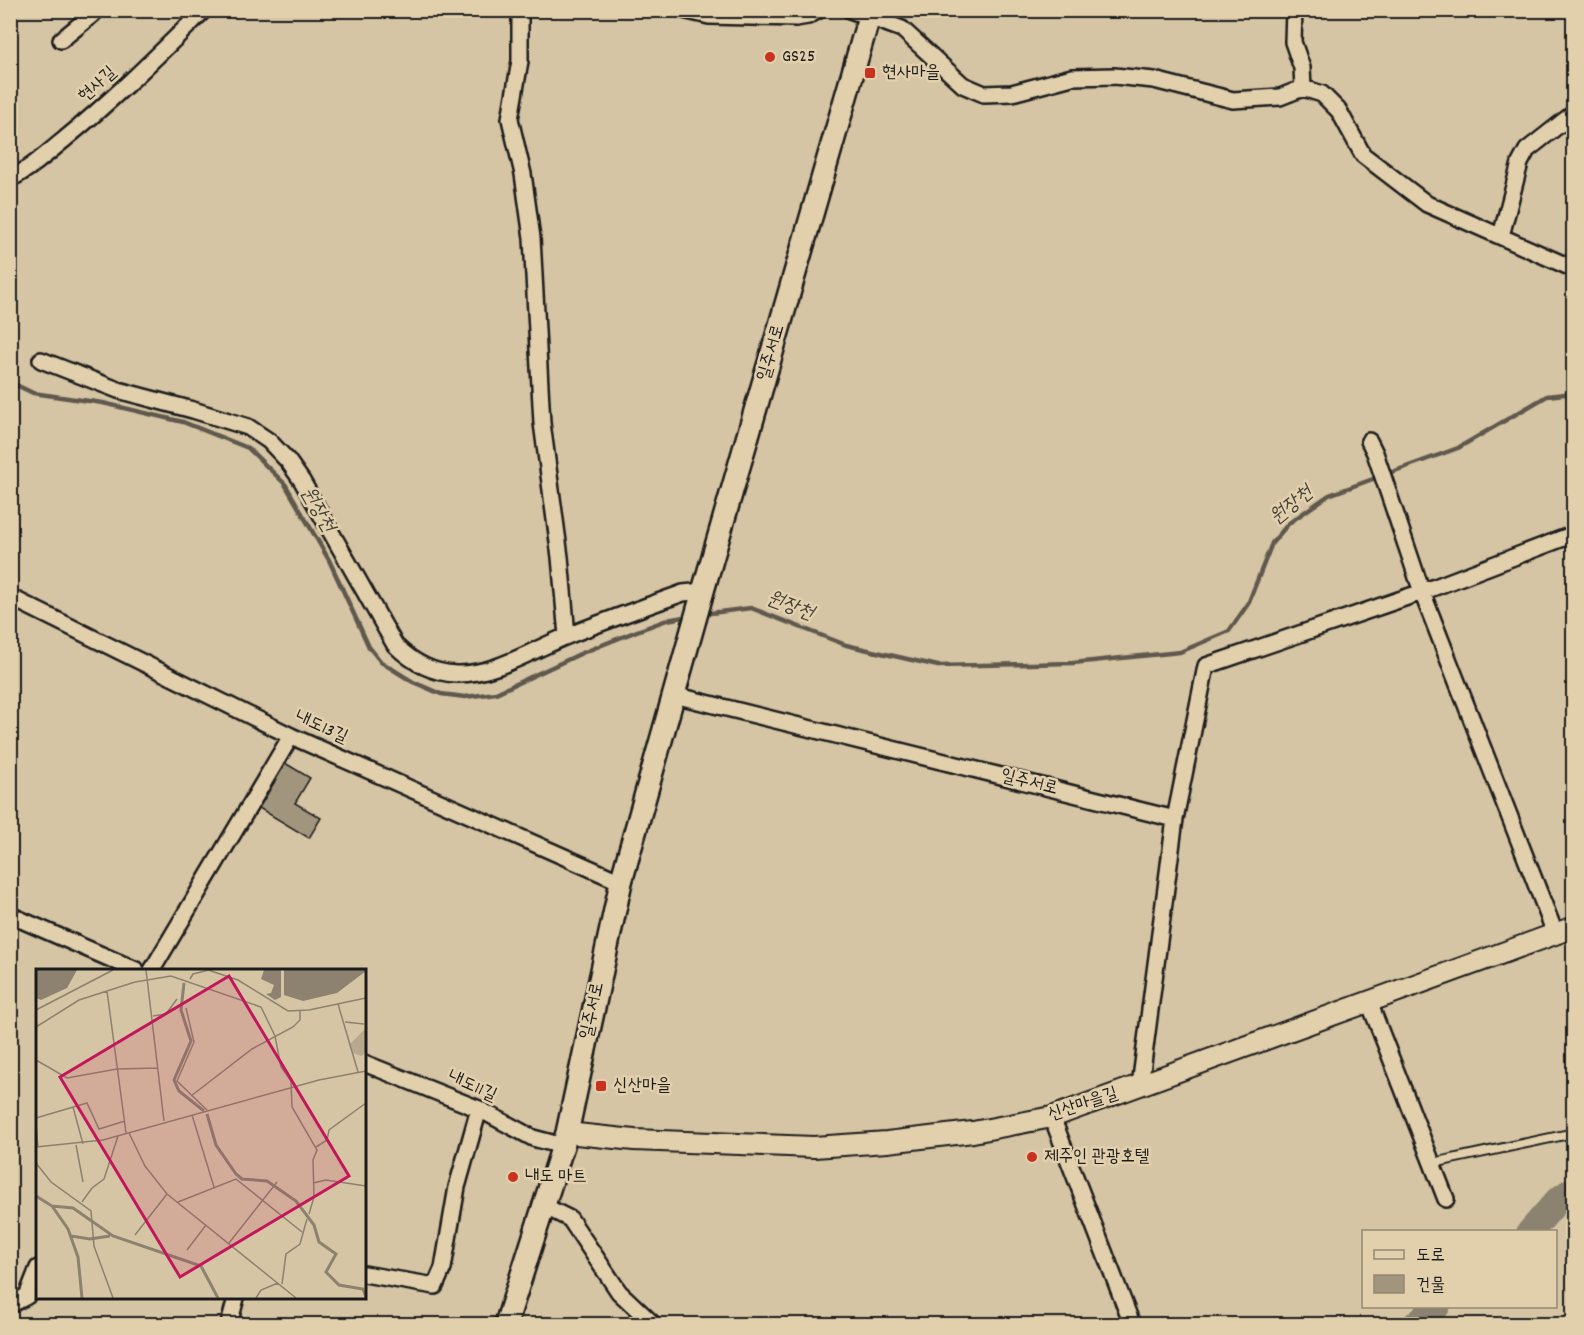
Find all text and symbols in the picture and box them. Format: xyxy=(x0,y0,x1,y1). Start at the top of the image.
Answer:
place label: GS25 xyxy=(782,45,815,70)
marker: GS25 xyxy=(763,50,777,64)
street label: 현사길 xyxy=(73,61,123,109)
place label: 현사마을 xyxy=(882,61,940,86)
marker: 현사마을 xyxy=(863,66,877,80)
street label: 일주서로 xyxy=(752,322,792,384)
water label: 원장천 xyxy=(1264,479,1321,532)
water label: 원장천 xyxy=(293,482,342,540)
water label: 원장천 xyxy=(762,585,819,629)
street label: 내도13길 xyxy=(291,705,352,751)
street label: 일주서로 xyxy=(998,764,1060,802)
inset map xyxy=(36,969,366,1299)
street label: 일주서로 xyxy=(575,980,611,1042)
street label: 내도11길 xyxy=(443,1065,501,1109)
place label: 신산마을 xyxy=(613,1074,671,1099)
marker: 신산마을 xyxy=(594,1079,608,1093)
street label: 신산마을길 xyxy=(1045,1082,1122,1128)
place label: 제주인 관광호텔 xyxy=(1044,1145,1150,1170)
marker: 제주인 관광호텔 xyxy=(1025,1150,1039,1164)
place label: 내도 마트 xyxy=(525,1165,587,1190)
marker: 내도 마트 xyxy=(506,1170,520,1184)
legend xyxy=(1362,1230,1557,1308)
text: 도로 xyxy=(1416,1244,1445,1269)
text: 건물 xyxy=(1416,1274,1445,1299)

